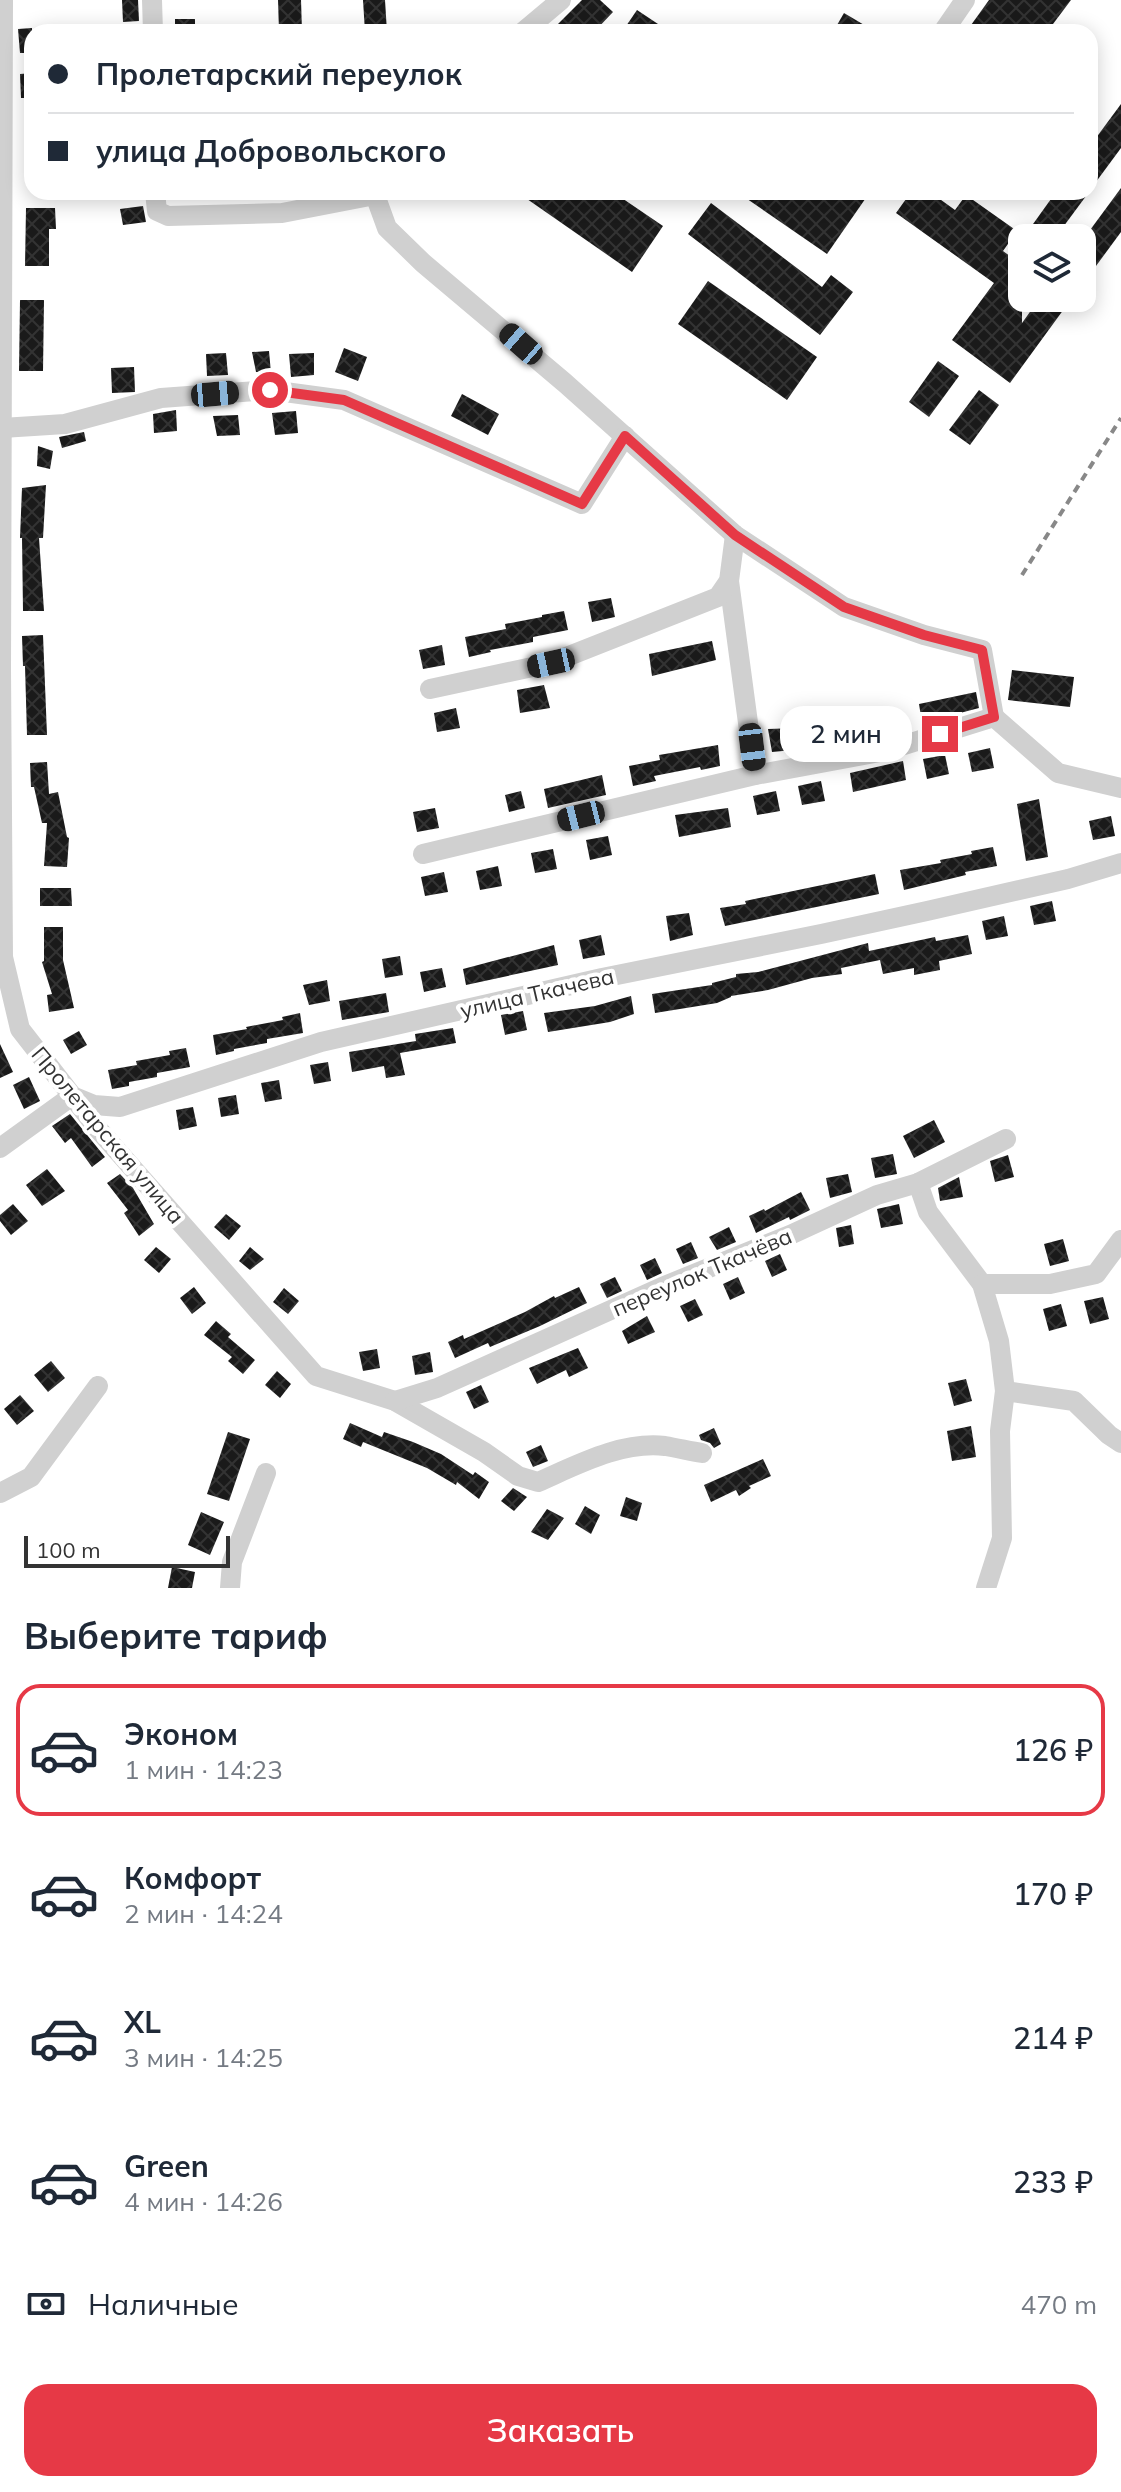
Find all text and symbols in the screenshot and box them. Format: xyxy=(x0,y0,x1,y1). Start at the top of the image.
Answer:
text: Пролетарский переулок xyxy=(96,55,462,93)
text: улица Добровольского xyxy=(96,132,447,170)
map controls xyxy=(1008,224,1096,312)
button: layers xyxy=(1008,224,1096,312)
car xyxy=(495,319,547,369)
route start xyxy=(252,372,288,408)
car xyxy=(190,380,240,408)
car xyxy=(525,646,577,680)
callout: 2 мин xyxy=(780,706,912,762)
route end xyxy=(922,716,958,752)
text: 2 мин xyxy=(810,717,882,750)
car xyxy=(737,722,767,772)
car xyxy=(555,799,607,833)
street label: улица Ткачева xyxy=(457,962,617,1024)
street label: Пролетарская улица xyxy=(26,1041,190,1229)
street label: переулок Ткачёва xyxy=(608,1222,796,1322)
scale bar xyxy=(24,1532,230,1568)
text: 100 m xyxy=(36,1536,101,1564)
text: Выберите тариф xyxy=(24,1613,328,1658)
icon: car xyxy=(28,1714,100,1786)
text: Эконом xyxy=(124,1715,238,1753)
text: 126 ₽ xyxy=(1013,1731,1093,1769)
text: 1 мин · 14:23 xyxy=(124,1753,283,1786)
icon: car xyxy=(28,1858,100,1930)
text: Комфорт xyxy=(124,1859,261,1897)
text: 170 ₽ xyxy=(1013,1875,1093,1913)
text: 2 мин · 14:24 xyxy=(124,1897,283,1930)
icon: car xyxy=(28,2002,100,2074)
text: XL xyxy=(124,2003,161,2041)
text: 214 ₽ xyxy=(1013,2019,1093,2057)
text: 3 мин · 14:25 xyxy=(124,2041,283,2074)
icon: car xyxy=(28,2146,100,2218)
text: Green xyxy=(124,2147,209,2185)
text: 233 ₽ xyxy=(1013,2163,1093,2201)
text: 4 мин · 14:26 xyxy=(124,2185,283,2218)
icon: cash xyxy=(24,2282,68,2326)
text: Наличные xyxy=(88,2285,239,2323)
text: 470 m xyxy=(1021,2288,1097,2321)
button: Заказать xyxy=(24,2384,1097,2476)

